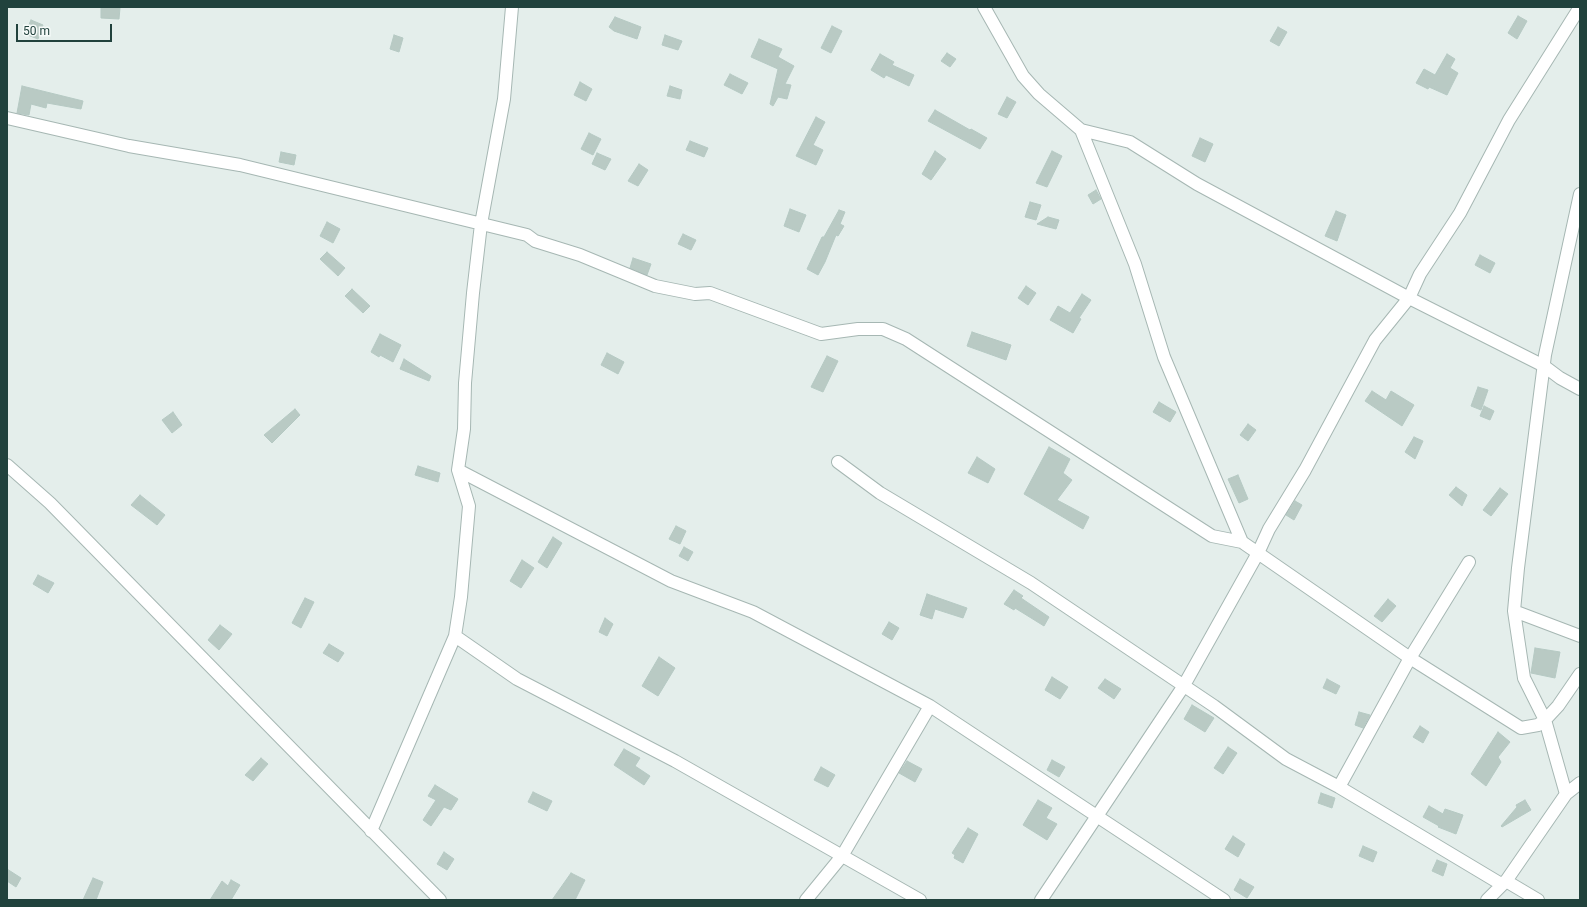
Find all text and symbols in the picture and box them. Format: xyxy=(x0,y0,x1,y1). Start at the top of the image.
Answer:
scale bar xyxy=(18,16,114,42)
text: 50 m xyxy=(23,24,50,38)

